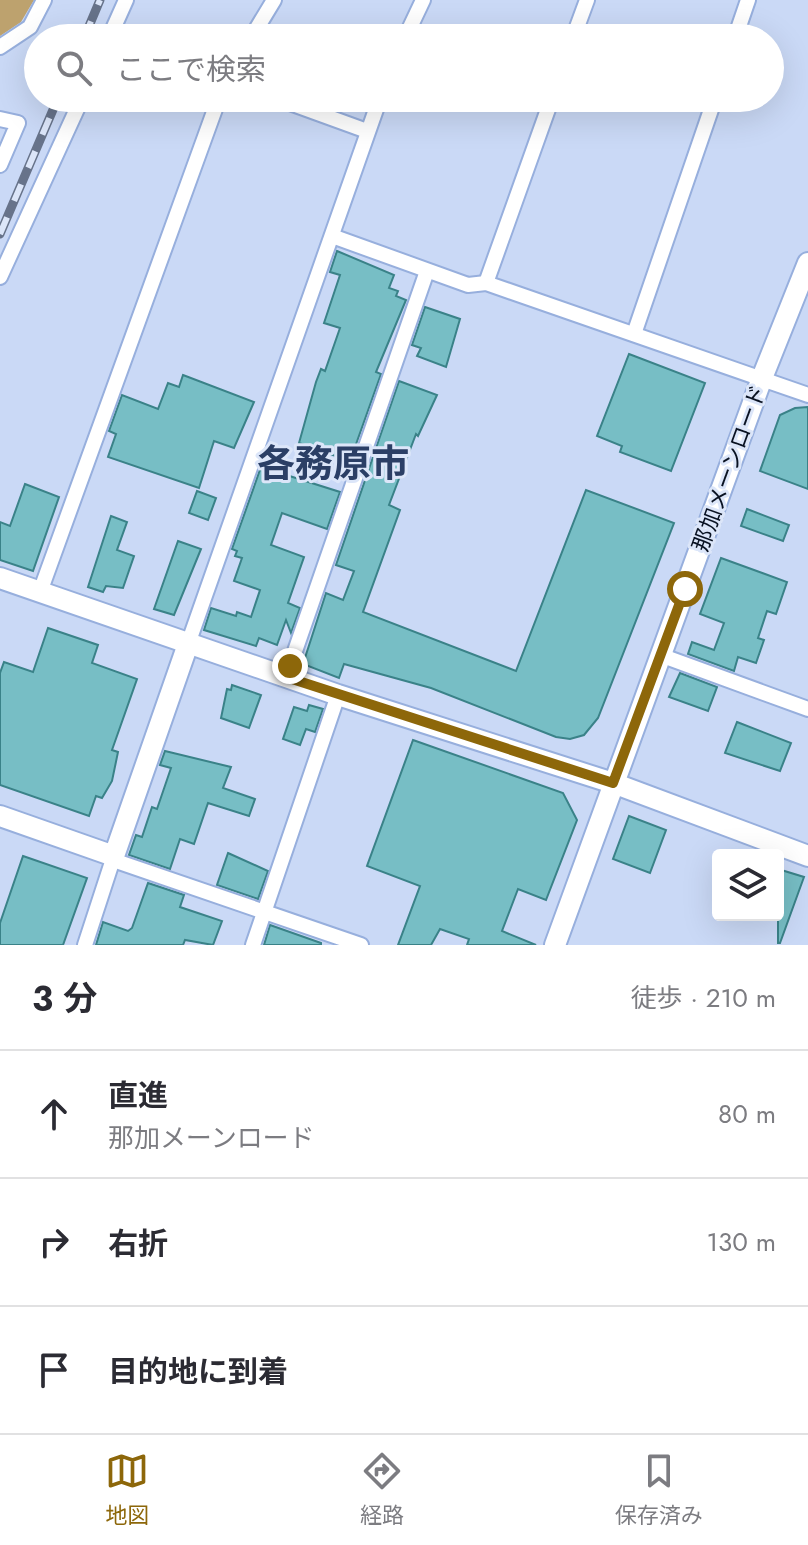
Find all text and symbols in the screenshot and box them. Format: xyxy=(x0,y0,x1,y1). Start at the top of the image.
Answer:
search box xyxy=(24,24,784,112)
icon: search xyxy=(52,46,96,90)
text: ここで検索 xyxy=(116,48,266,91)
street label: 那加メーンロード xyxy=(684,380,774,556)
district label: 各務原市 xyxy=(257,436,409,491)
route start xyxy=(667,571,703,607)
route end xyxy=(272,648,308,684)
map controls xyxy=(712,849,784,921)
button: layers xyxy=(712,849,784,921)
text: 3 分 xyxy=(32,974,97,1023)
text: 徒歩 · 210 m xyxy=(630,979,776,1017)
text: 直進 xyxy=(108,1074,168,1117)
icon: ahead xyxy=(32,1092,76,1136)
text: 80 m xyxy=(718,1095,776,1133)
text: 那加メーンロード xyxy=(108,1119,315,1157)
icon: right xyxy=(32,1220,76,1264)
text: 右折 xyxy=(108,1222,168,1265)
text: 130 m xyxy=(706,1223,776,1261)
icon: arrive xyxy=(32,1348,76,1392)
text: 目的地に到着 xyxy=(108,1350,288,1393)
tab: 地図 xyxy=(105,1449,149,1531)
tab: 経路 xyxy=(360,1449,404,1531)
tab: 保存済み xyxy=(615,1449,703,1531)

